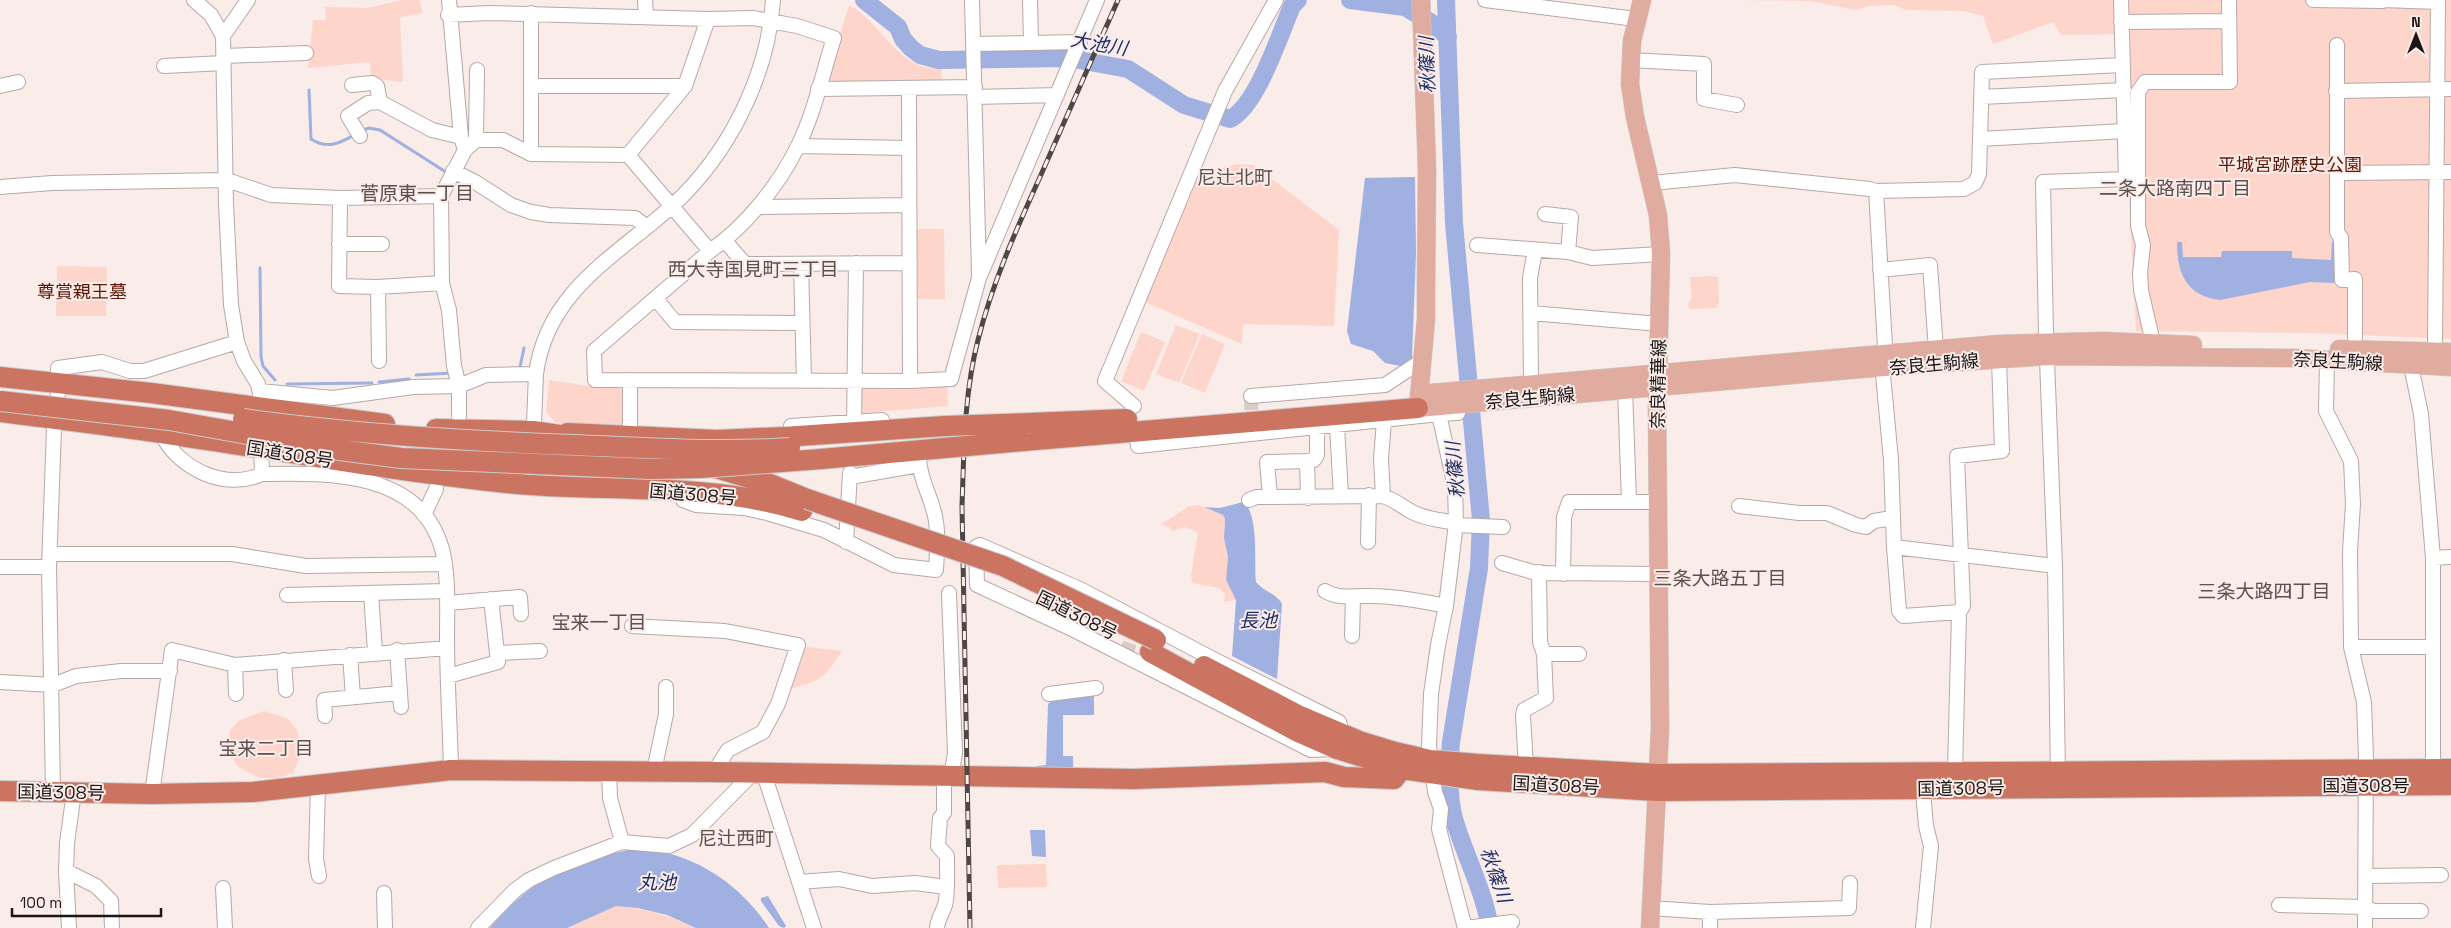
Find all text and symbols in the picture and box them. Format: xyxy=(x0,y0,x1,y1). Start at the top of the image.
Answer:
north arrow xyxy=(2391,10,2441,60)
text: N xyxy=(2411,13,2421,31)
water label: 大池川 xyxy=(1069,27,1131,62)
water label: 秋篠川 xyxy=(1413,34,1440,94)
park label: 平城宮跡歴史公園 xyxy=(2218,153,2362,176)
district label: 尼辻北町 xyxy=(1197,165,1273,190)
district label: 二条大路南四丁目 xyxy=(2099,176,2251,201)
district label: 菅原東一丁目 xyxy=(360,181,474,206)
district label: 西大寺国見町三丁目 xyxy=(667,257,839,282)
park label: 尊賞親王墓 xyxy=(37,280,127,303)
street label: 奈良精華線 xyxy=(1646,339,1670,429)
street label: 奈良生駒線 xyxy=(2292,347,2384,375)
street label: 奈良生駒線 xyxy=(1888,349,1980,379)
street label: 奈良生駒線 xyxy=(1484,383,1576,413)
street label: 国道308号 xyxy=(245,436,335,472)
water label: 秋篠川 xyxy=(1440,439,1470,499)
street label: 国道308号 xyxy=(648,479,738,509)
district label: 三条大路五丁目 xyxy=(1653,566,1787,591)
district label: 三条大路四丁目 xyxy=(2197,579,2331,604)
street label: 国道308号 xyxy=(1033,585,1121,645)
water label: 長池 xyxy=(1239,608,1279,633)
district label: 宝来一丁目 xyxy=(551,610,647,635)
district label: 宝来二丁目 xyxy=(218,736,314,761)
street label: 国道308号 xyxy=(1512,771,1600,799)
street label: 国道308号 xyxy=(2322,774,2410,797)
street label: 国道308号 xyxy=(1917,776,2005,800)
street label: 国道308号 xyxy=(17,780,105,804)
district label: 尼辻西町 xyxy=(698,826,774,851)
water label: 秋篠川 xyxy=(1475,844,1518,908)
water label: 丸池 xyxy=(638,870,678,895)
scale bar xyxy=(12,886,161,918)
text: 100 m xyxy=(20,893,62,912)

